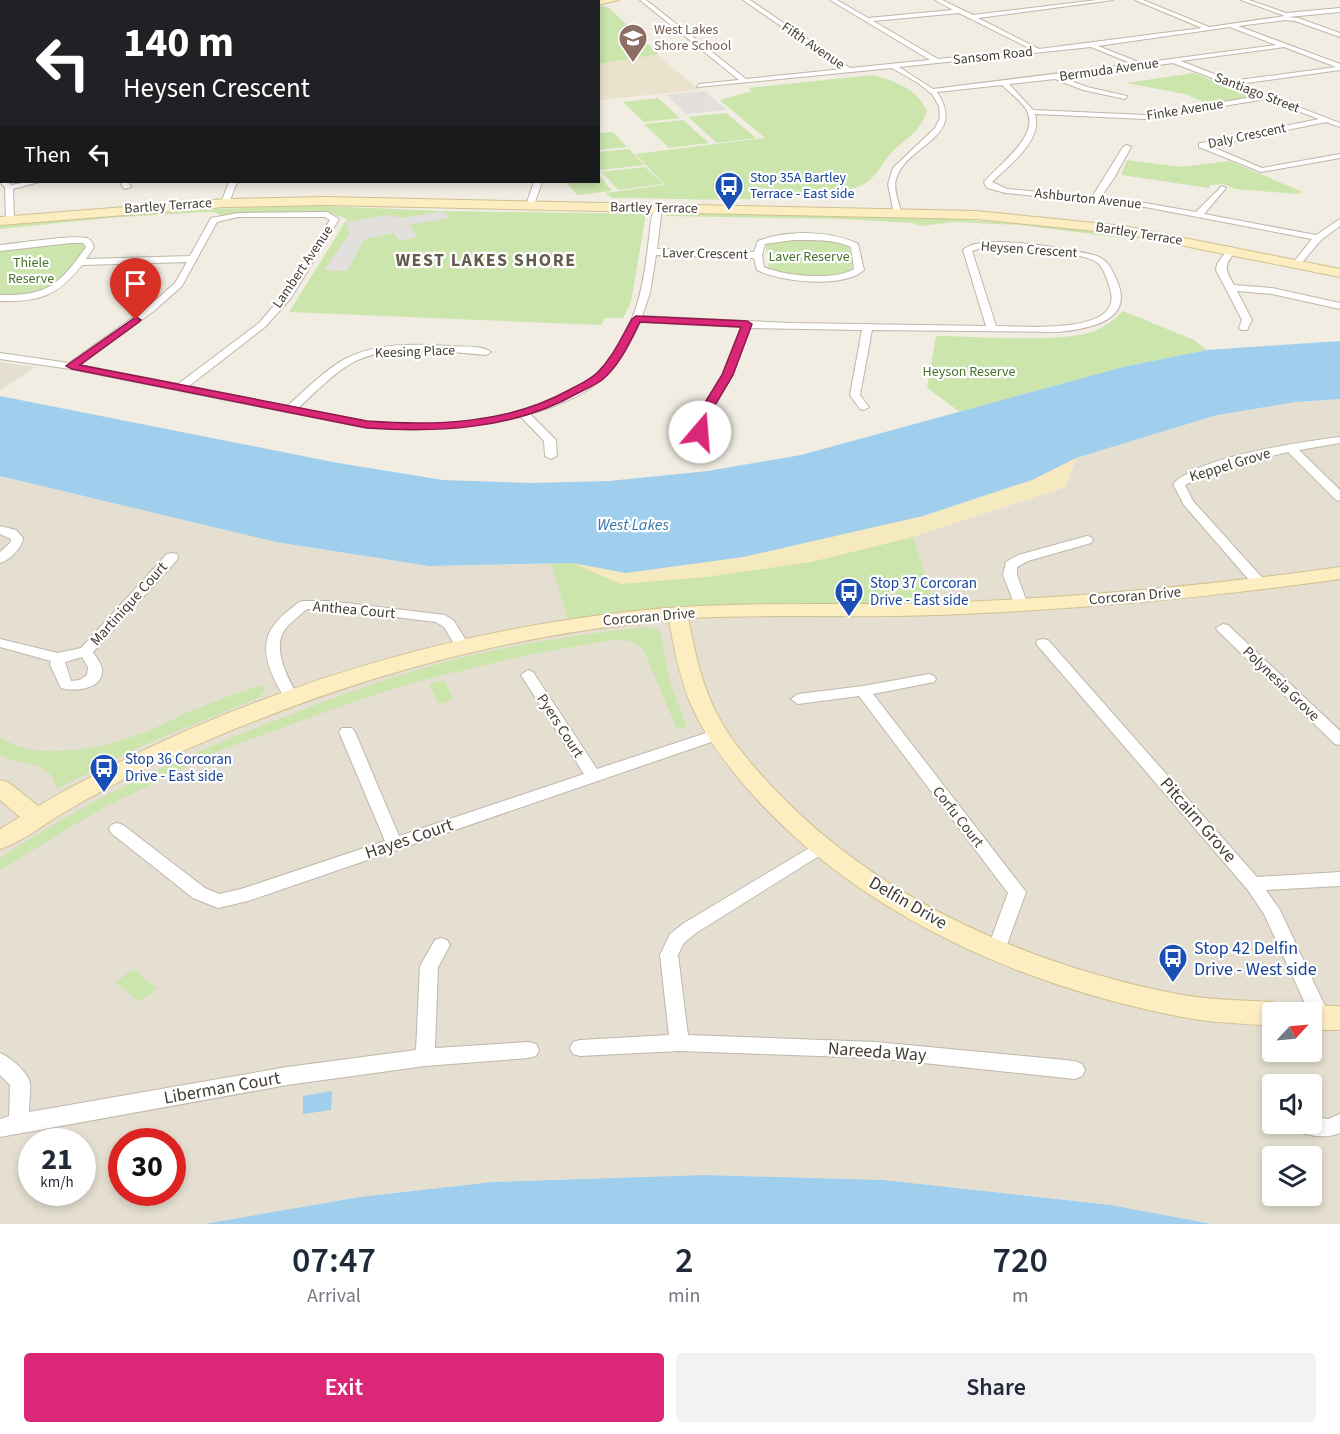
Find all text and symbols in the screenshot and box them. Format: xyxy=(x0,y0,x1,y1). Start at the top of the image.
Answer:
text: 140 m xyxy=(123,13,234,73)
street label: Fifth Avenue xyxy=(777,18,849,75)
place label: West Lakes Shore School xyxy=(654,20,732,56)
school or university icon: West Lakes Shore School xyxy=(617,22,649,64)
icon: left xyxy=(24,24,102,102)
street label: Sansom Road xyxy=(952,42,1034,70)
street label: Bermuda Avenue xyxy=(1058,53,1160,87)
street label: Santiago Street xyxy=(1212,68,1303,119)
text: Heysen Crescent xyxy=(123,69,310,108)
street label: Finke Avenue xyxy=(1145,94,1225,126)
street label: Daly Crescent xyxy=(1206,118,1288,154)
icon: left xyxy=(83,138,116,171)
text: Then xyxy=(24,139,71,171)
place label: Stop 35A Bartley Terrace - East side xyxy=(750,168,855,204)
bus stop icon: Stop 35A Bartley Terrace - East side xyxy=(713,170,745,212)
street label: Ashburton Avenue xyxy=(1034,183,1142,215)
street label: Bartley Terrace xyxy=(124,193,213,219)
street label: Bartley Terrace xyxy=(610,197,698,219)
street label: Bartley Terrace xyxy=(1094,217,1184,251)
street label: Lambert Avenue xyxy=(268,222,338,312)
street label: Heysen Crescent xyxy=(980,237,1078,263)
street label: Laver Crescent xyxy=(662,243,748,265)
park label: Laver Reserve xyxy=(768,247,850,267)
district label: WEST LAKES SHORE xyxy=(395,248,577,273)
park label: Thiele Reserve xyxy=(8,253,54,289)
pin xyxy=(110,258,161,320)
icon: arrive xyxy=(119,267,152,300)
street label: Keesing Place xyxy=(375,341,456,363)
park label: Heyson Reserve xyxy=(923,362,1015,382)
position arrow xyxy=(668,400,732,464)
street label: Keppel Grove xyxy=(1187,443,1273,487)
water label: West Lakes xyxy=(597,514,669,536)
street label: Martinique Court xyxy=(86,557,172,651)
place label: Stop 37 Corcoran Drive - East side xyxy=(870,573,977,611)
bus stop icon: Stop 37 Corcoran Drive - East side xyxy=(833,576,865,618)
street label: Corcoran Drive xyxy=(1088,582,1182,610)
street label: Anthea Court xyxy=(312,596,396,624)
street label: Corcoran Drive xyxy=(602,603,696,631)
street label: Polynesia Grove xyxy=(1238,642,1324,726)
street label: Pyers Court xyxy=(531,690,589,762)
place label: Stop 36 Corcoran Drive - East side xyxy=(125,749,232,787)
bus stop icon: Stop 36 Corcoran Drive - East side xyxy=(88,752,120,794)
street label: Pitcairn Grove xyxy=(1154,772,1242,868)
street label: Corfu Court xyxy=(927,782,989,852)
street label: Hayes Court xyxy=(362,812,456,866)
street label: Delfin Drive xyxy=(864,870,952,936)
place label: Stop 42 Delfin Drive - West side xyxy=(1194,936,1317,982)
bus stop icon: Stop 42 Delfin Drive - West side xyxy=(1157,942,1189,984)
north arrow xyxy=(1262,1002,1322,1062)
map controls xyxy=(1262,1002,1322,1206)
street label: Nareeda Way xyxy=(827,1036,928,1068)
street label: Liberman Court xyxy=(162,1065,282,1111)
button: sound xyxy=(1262,1074,1322,1134)
speed limit sign: 30 xyxy=(108,1128,186,1206)
text: 21 xyxy=(41,1138,73,1181)
button: layers xyxy=(1262,1146,1322,1206)
text: km/h xyxy=(40,1172,74,1193)
text: 07:47 xyxy=(292,1235,376,1286)
text: 2 xyxy=(675,1235,693,1286)
text: 720 xyxy=(992,1235,1048,1286)
text: Arrival xyxy=(307,1282,361,1310)
text: min xyxy=(668,1282,700,1310)
text: m xyxy=(1012,1282,1028,1310)
button: Exit xyxy=(24,1353,664,1422)
button: Share xyxy=(676,1353,1316,1422)

